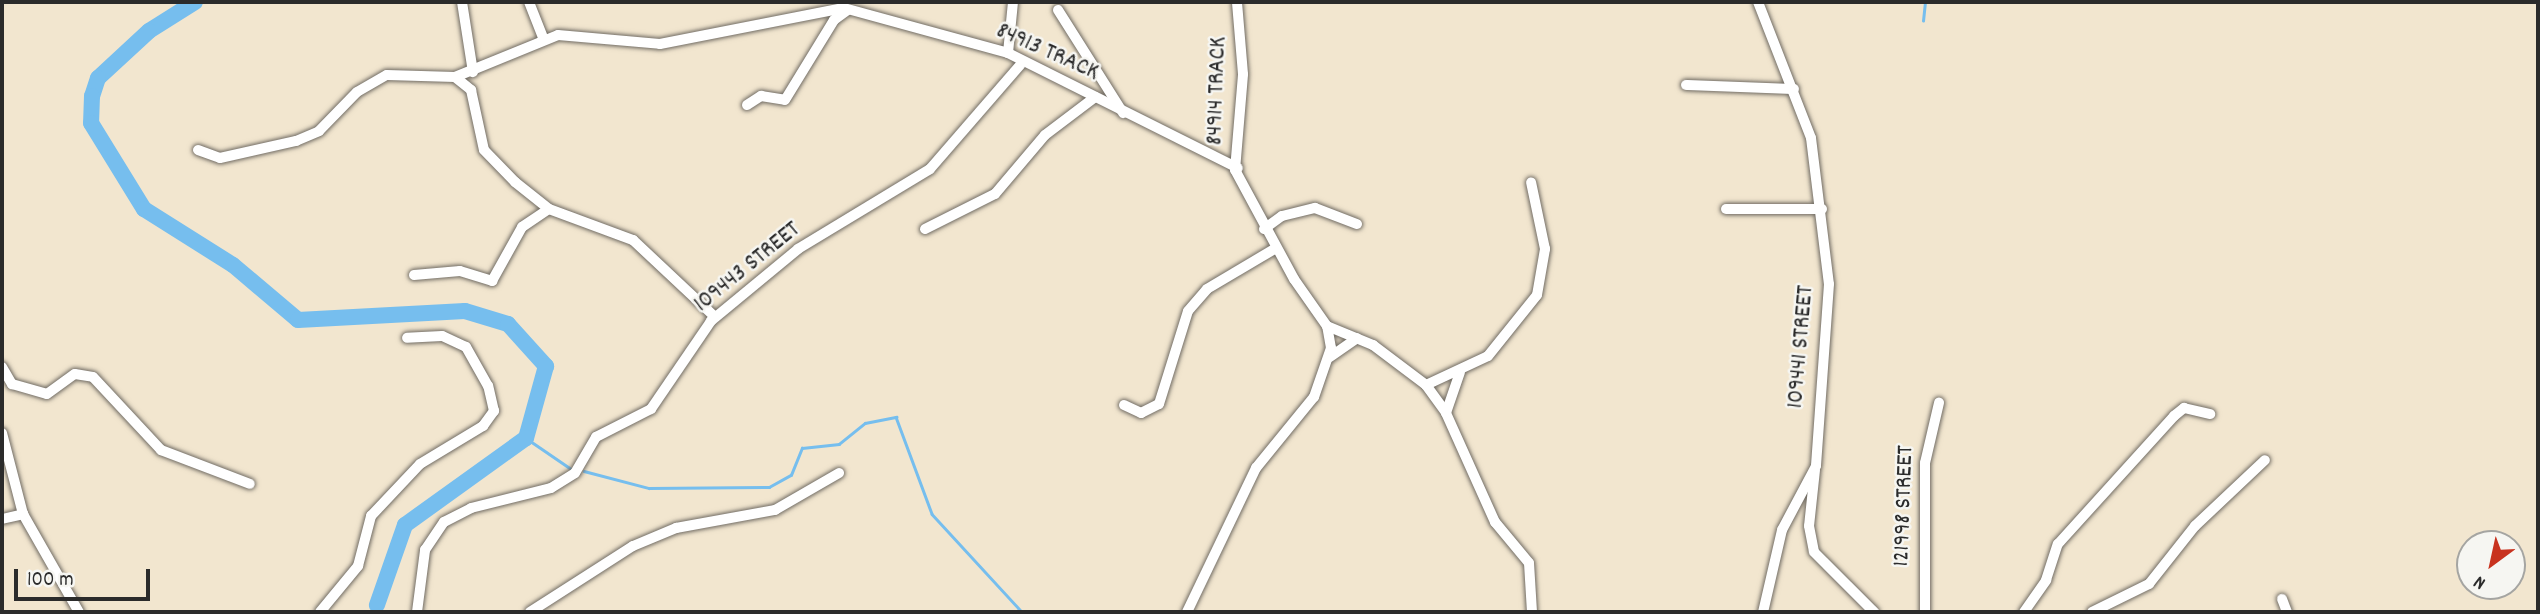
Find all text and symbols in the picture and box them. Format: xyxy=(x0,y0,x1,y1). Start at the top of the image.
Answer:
street label: 84913 TRACK xyxy=(991,18,1103,88)
street label: 84914 TRACK xyxy=(1202,36,1234,146)
street label: 109443 STREET xyxy=(689,216,807,320)
street label: 109441 STREET xyxy=(1782,284,1822,410)
street label: 121998 STREET xyxy=(1888,445,1922,567)
north arrow xyxy=(2456,530,2526,600)
scale bar xyxy=(18,554,154,598)
text: 100 m xyxy=(27,566,74,596)
text: N xyxy=(2469,567,2492,595)

